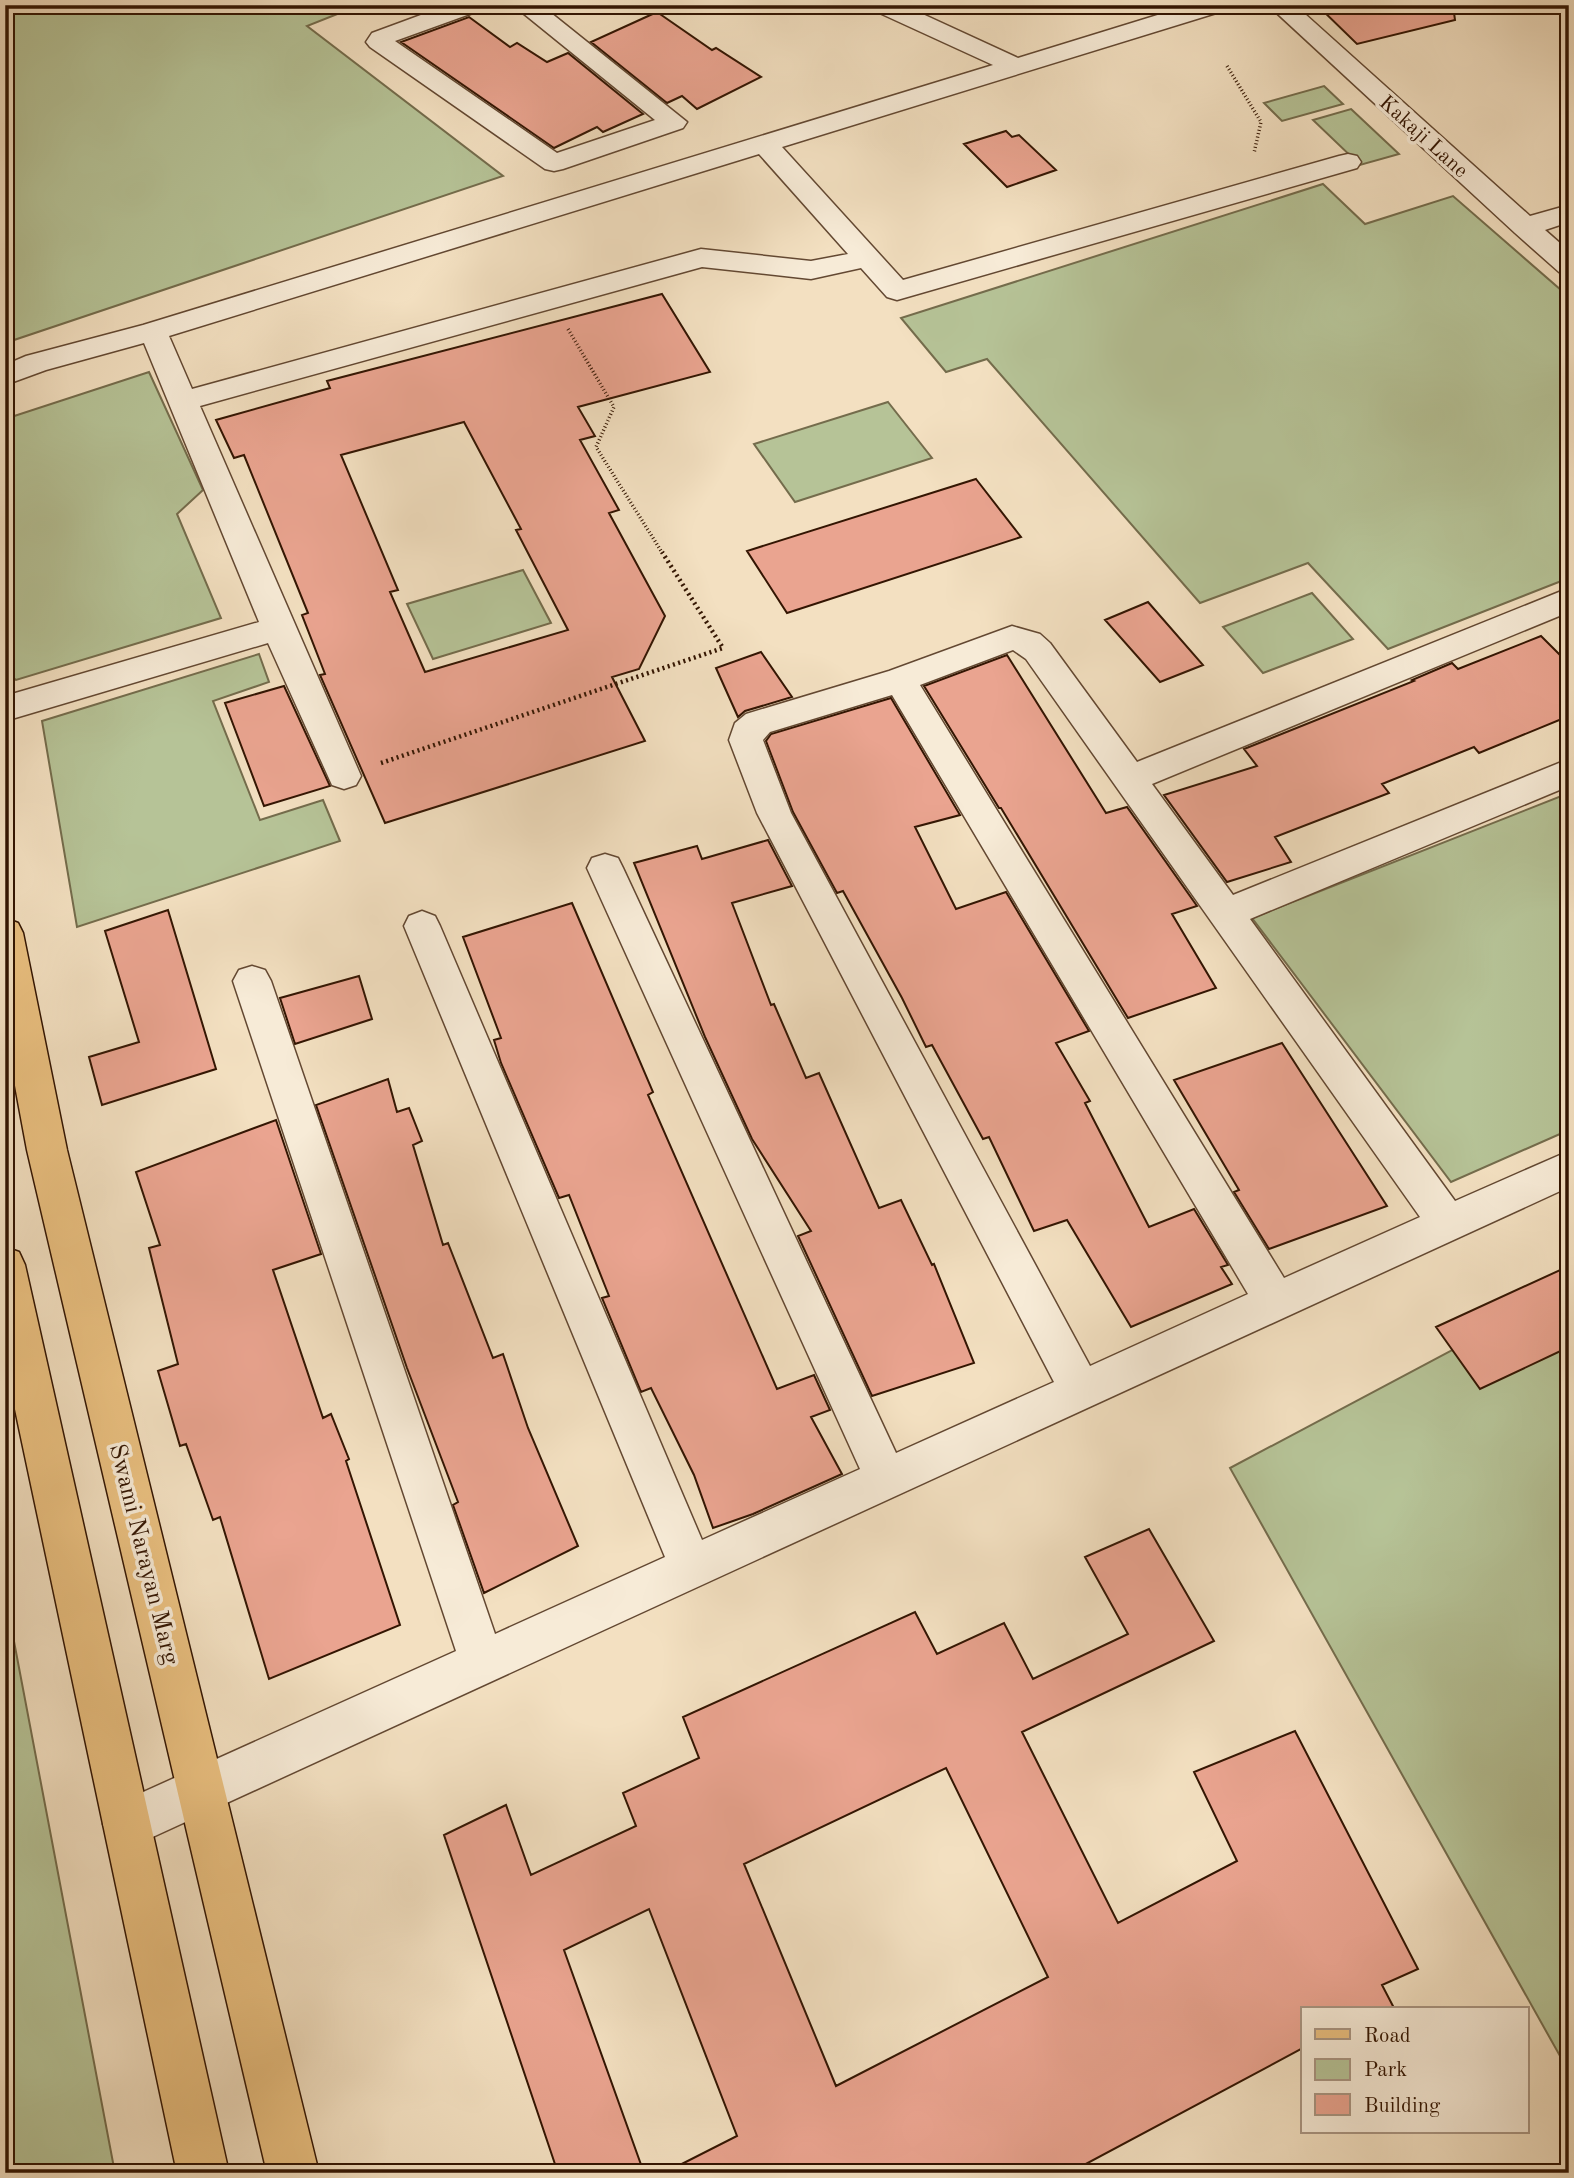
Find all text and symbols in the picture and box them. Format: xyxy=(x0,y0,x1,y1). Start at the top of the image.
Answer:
street label: Kakaji Lane xyxy=(1375,92,1471,182)
street label: Swami Narayan Marg xyxy=(104,1442,182,1667)
legend xyxy=(1301,2007,1528,2132)
text: Road xyxy=(1364,2026,1411,2047)
text: Park xyxy=(1364,2060,1407,2081)
text: Building xyxy=(1364,2096,1441,2117)

